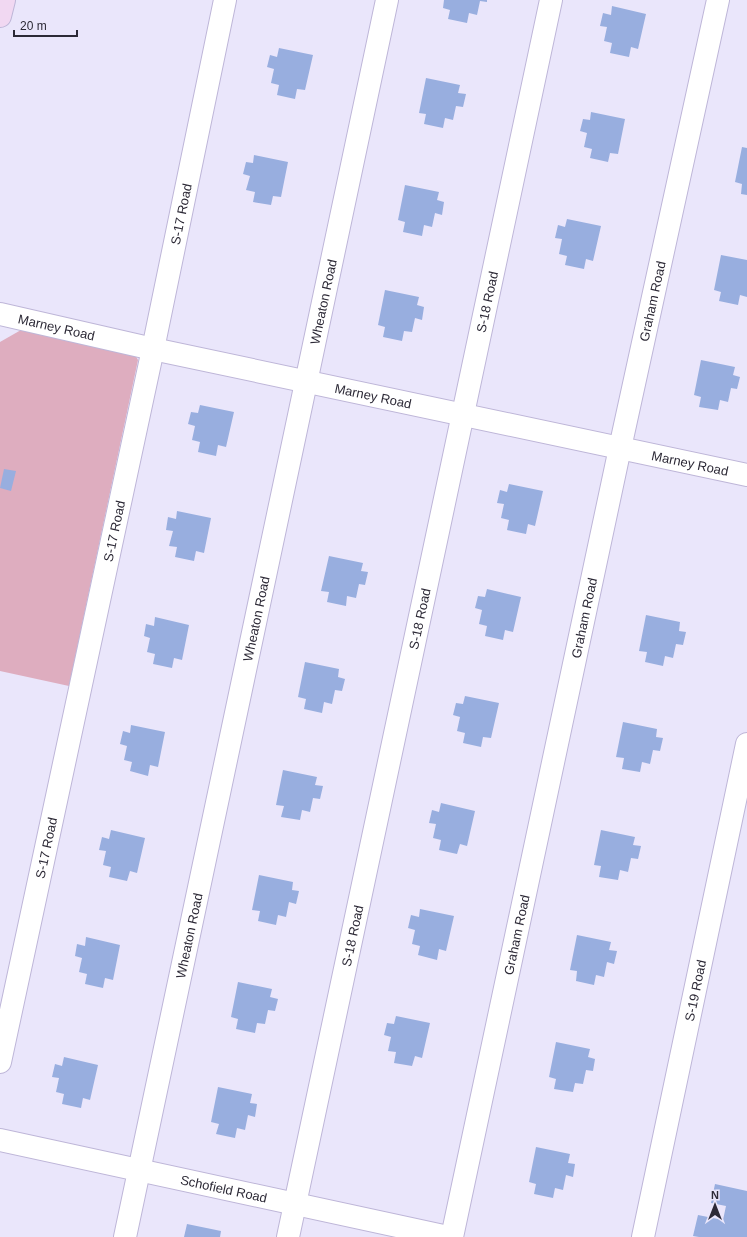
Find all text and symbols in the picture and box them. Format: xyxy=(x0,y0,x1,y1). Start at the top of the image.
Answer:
scale bar xyxy=(14,12,77,38)
text: 20 m xyxy=(20,19,47,33)
street label: S-17 Road xyxy=(167,182,194,246)
street label: Wheaton Road xyxy=(307,258,339,346)
street label: Graham Road xyxy=(636,260,668,343)
street label: S-18 Road xyxy=(473,270,501,334)
street label: Marney Road xyxy=(17,311,96,343)
street label: Marney Road xyxy=(333,380,413,411)
street label: Marney Road xyxy=(650,447,730,478)
street label: S-17 Road xyxy=(100,499,128,563)
street label: Wheaton Road xyxy=(240,575,272,663)
street label: Graham Road xyxy=(568,576,600,659)
street label: S-18 Road xyxy=(406,587,433,651)
street label: S-17 Road xyxy=(32,816,60,880)
street label: Wheaton Road xyxy=(172,892,205,980)
street label: Graham Road xyxy=(501,893,532,976)
street label: S-18 Road xyxy=(338,904,366,968)
street label: S-19 Road xyxy=(681,958,709,1022)
street label: Schofield Road xyxy=(179,1172,269,1205)
north arrow xyxy=(695,1185,735,1225)
text: N xyxy=(711,1189,719,1201)

